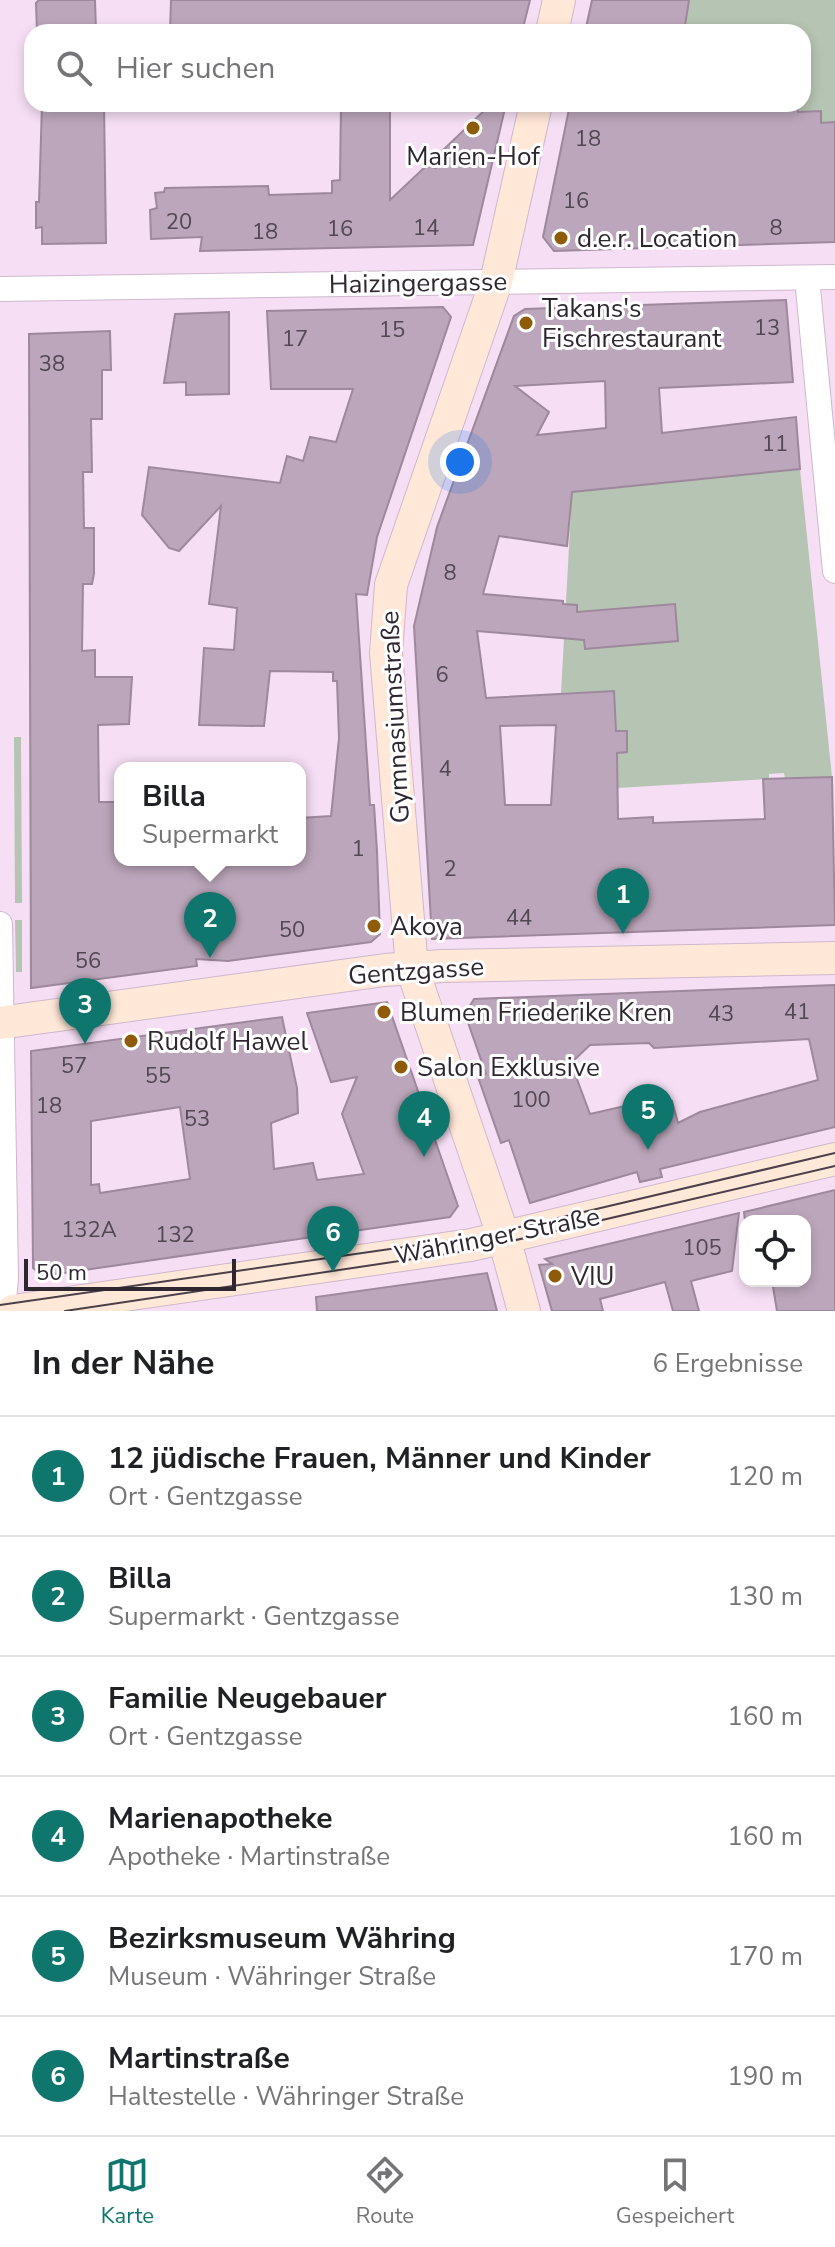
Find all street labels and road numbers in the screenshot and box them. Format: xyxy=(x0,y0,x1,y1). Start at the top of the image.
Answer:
street label: Haizingergasse xyxy=(328,264,508,302)
street label: Gymnasiumstraße xyxy=(372,610,418,824)
street label: Gentzgasse xyxy=(347,949,485,993)
street label: Währinger Straße xyxy=(391,1199,603,1273)

